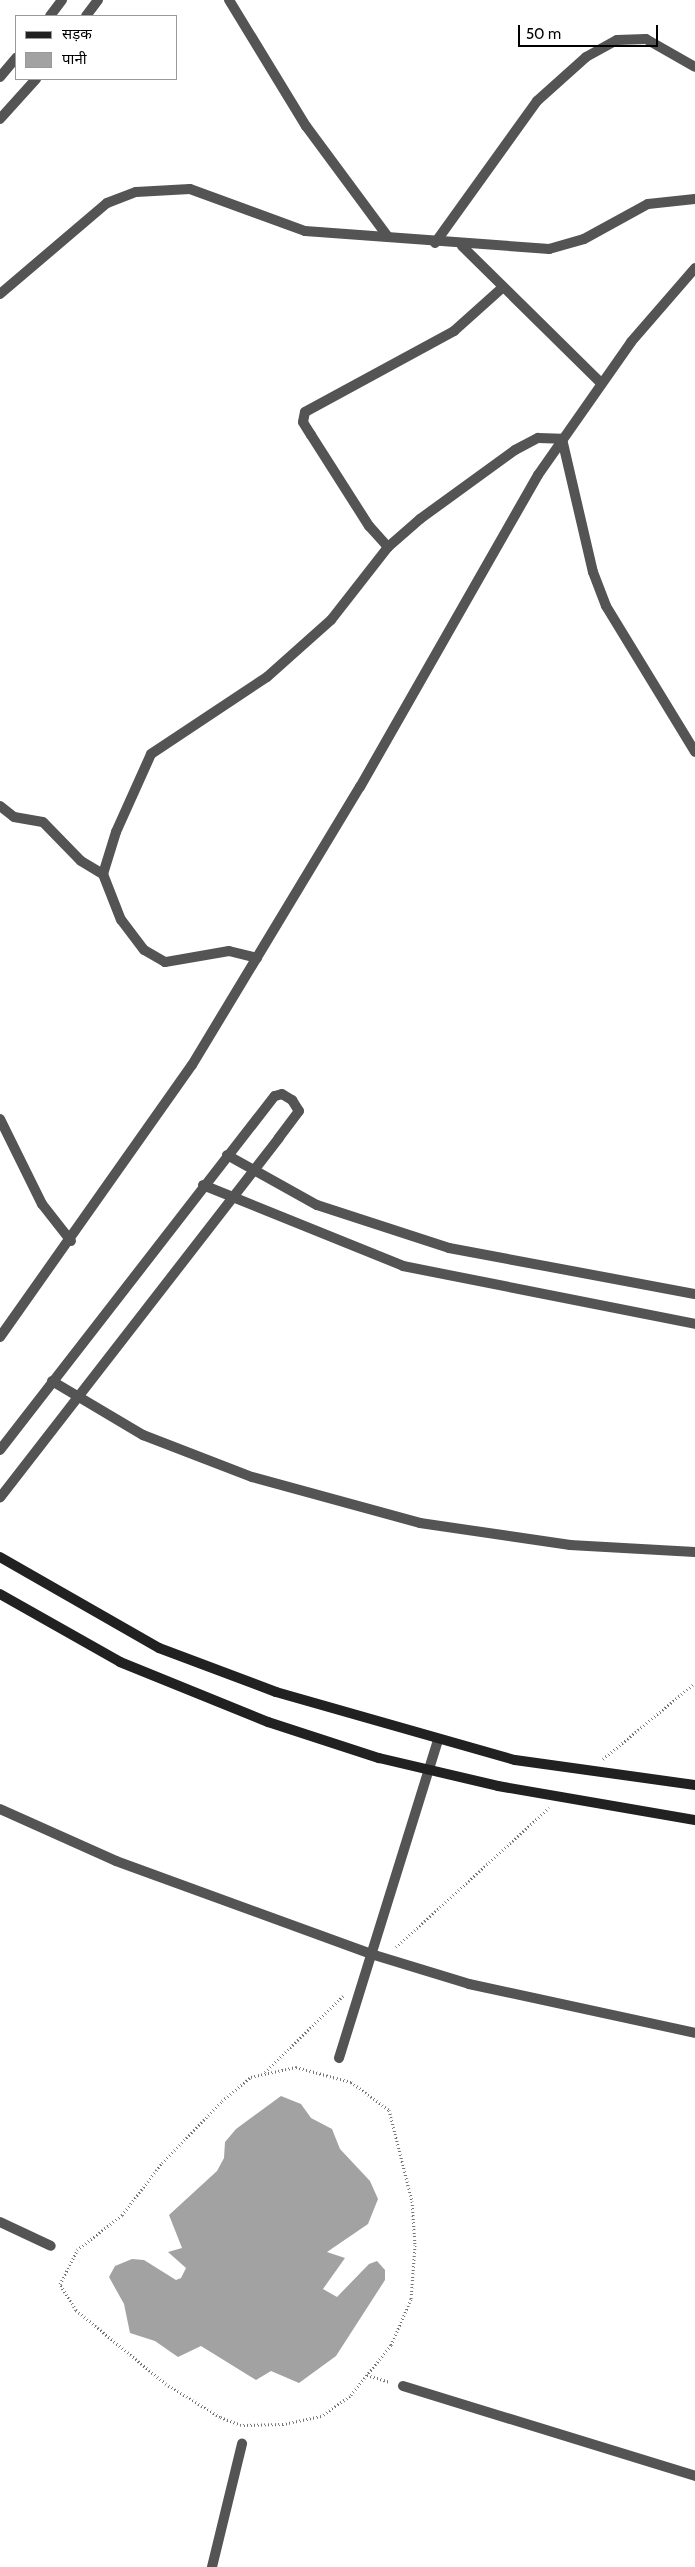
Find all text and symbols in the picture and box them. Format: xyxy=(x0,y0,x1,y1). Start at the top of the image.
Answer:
legend xyxy=(15,15,178,80)
scale bar xyxy=(520,15,660,47)
text: सड़क xyxy=(62,25,92,43)
text: 50 m xyxy=(526,25,561,43)
text: पानी xyxy=(62,50,87,68)

